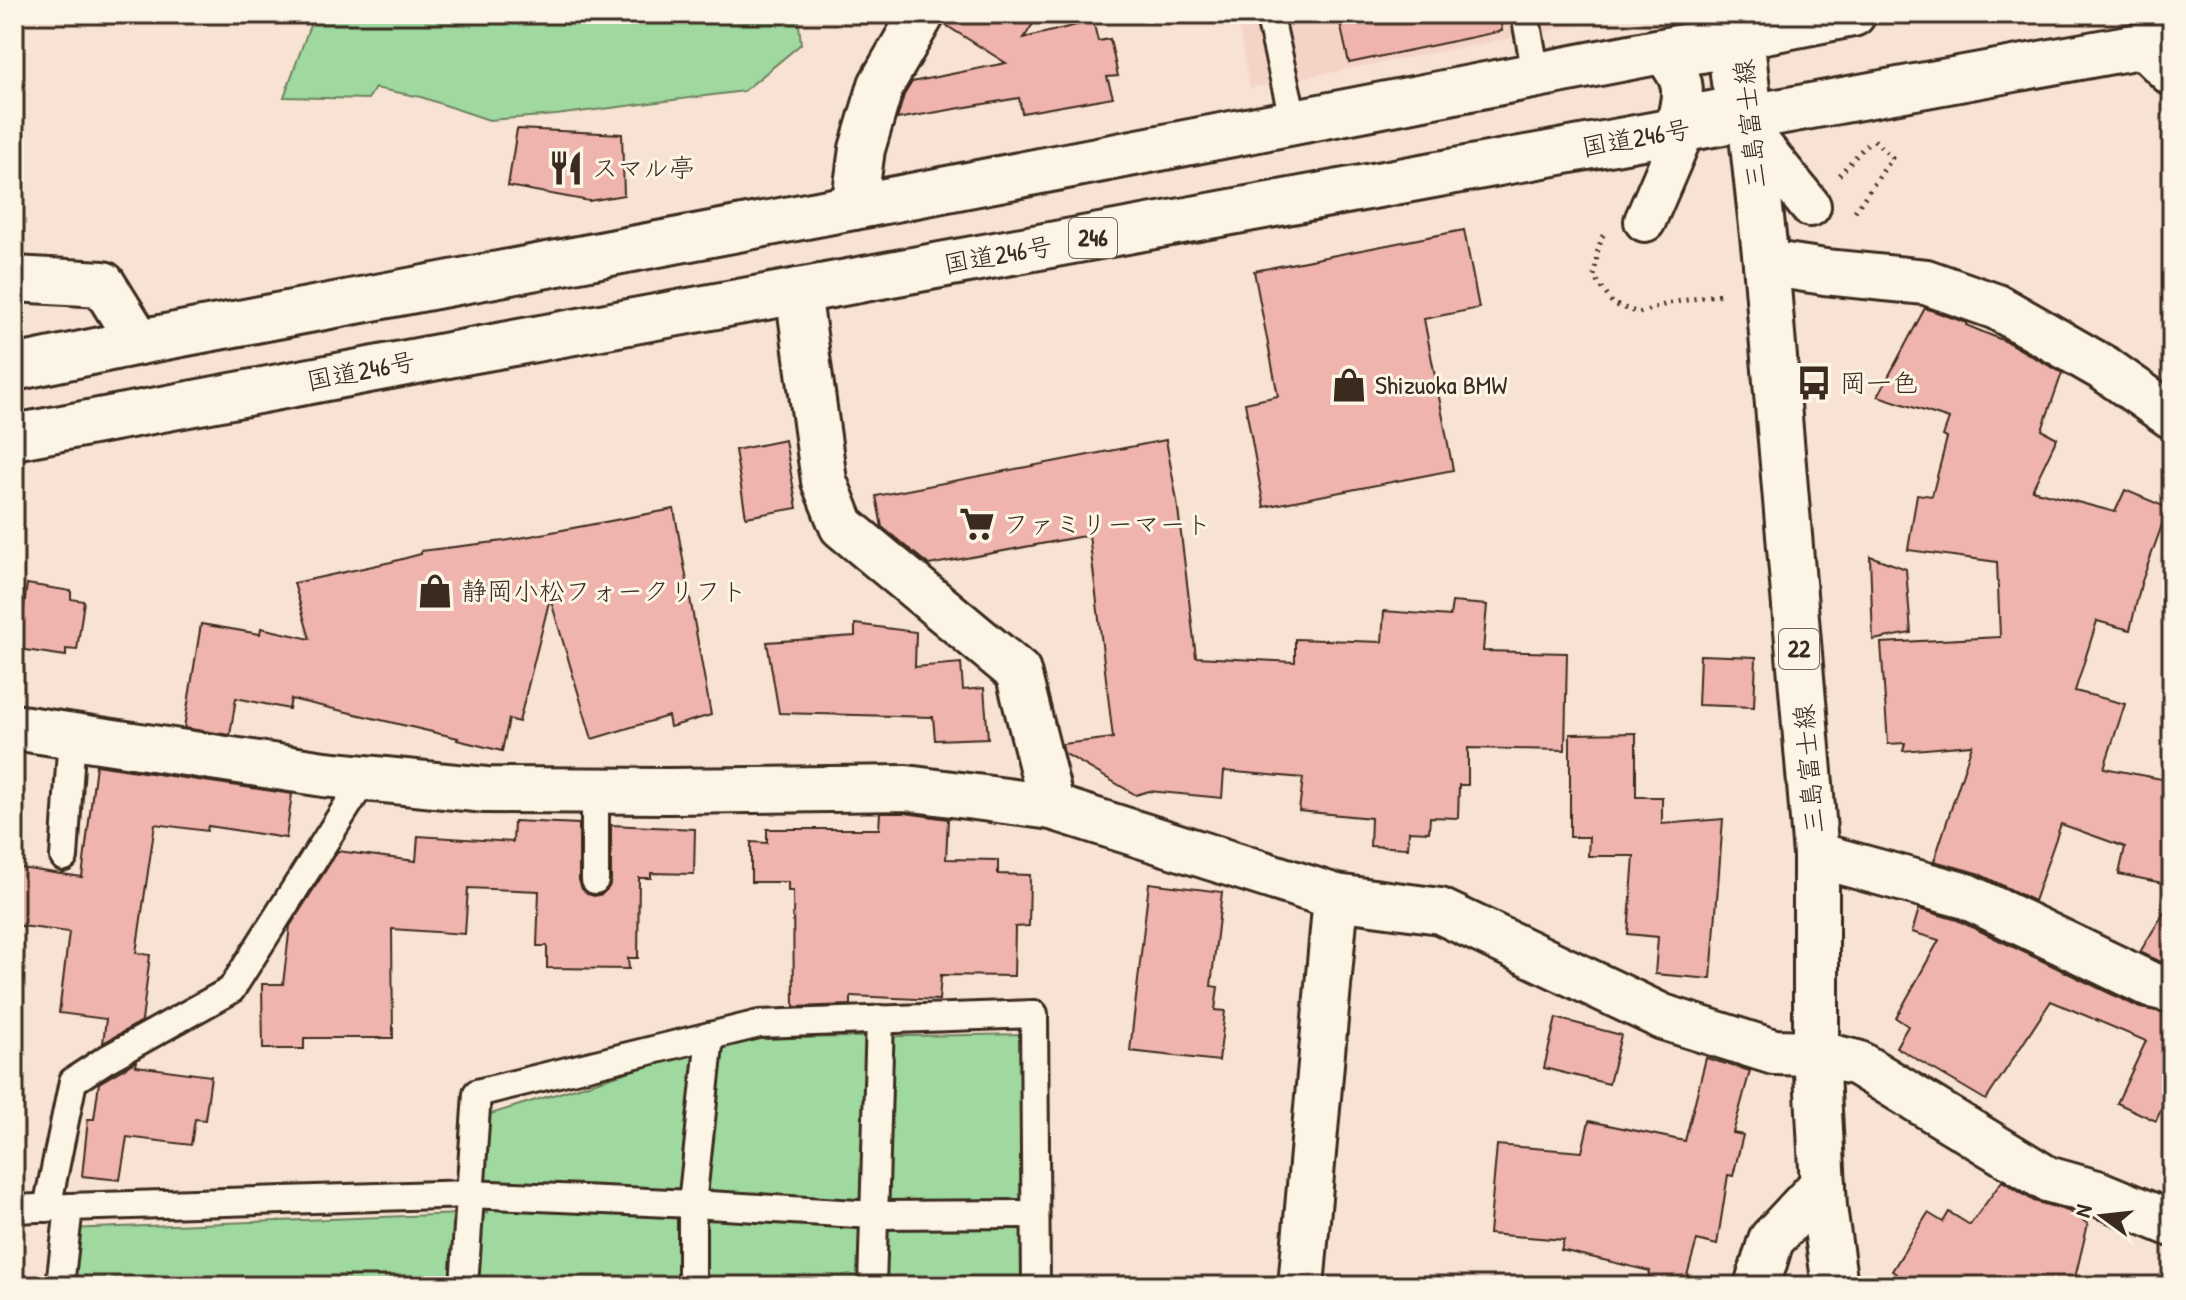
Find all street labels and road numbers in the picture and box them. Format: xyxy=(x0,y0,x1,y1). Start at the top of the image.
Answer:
street label: 三島富士線 xyxy=(1725,58,1774,191)
street label: 国道246号 xyxy=(1579,111,1693,164)
road number: 246 xyxy=(1069,218,1117,258)
street label: 国道246号 xyxy=(941,228,1055,281)
street label: 国道246号 xyxy=(303,343,418,398)
road number: 22 xyxy=(1779,629,1819,669)
street label: 三島富士線 xyxy=(1785,703,1832,835)

